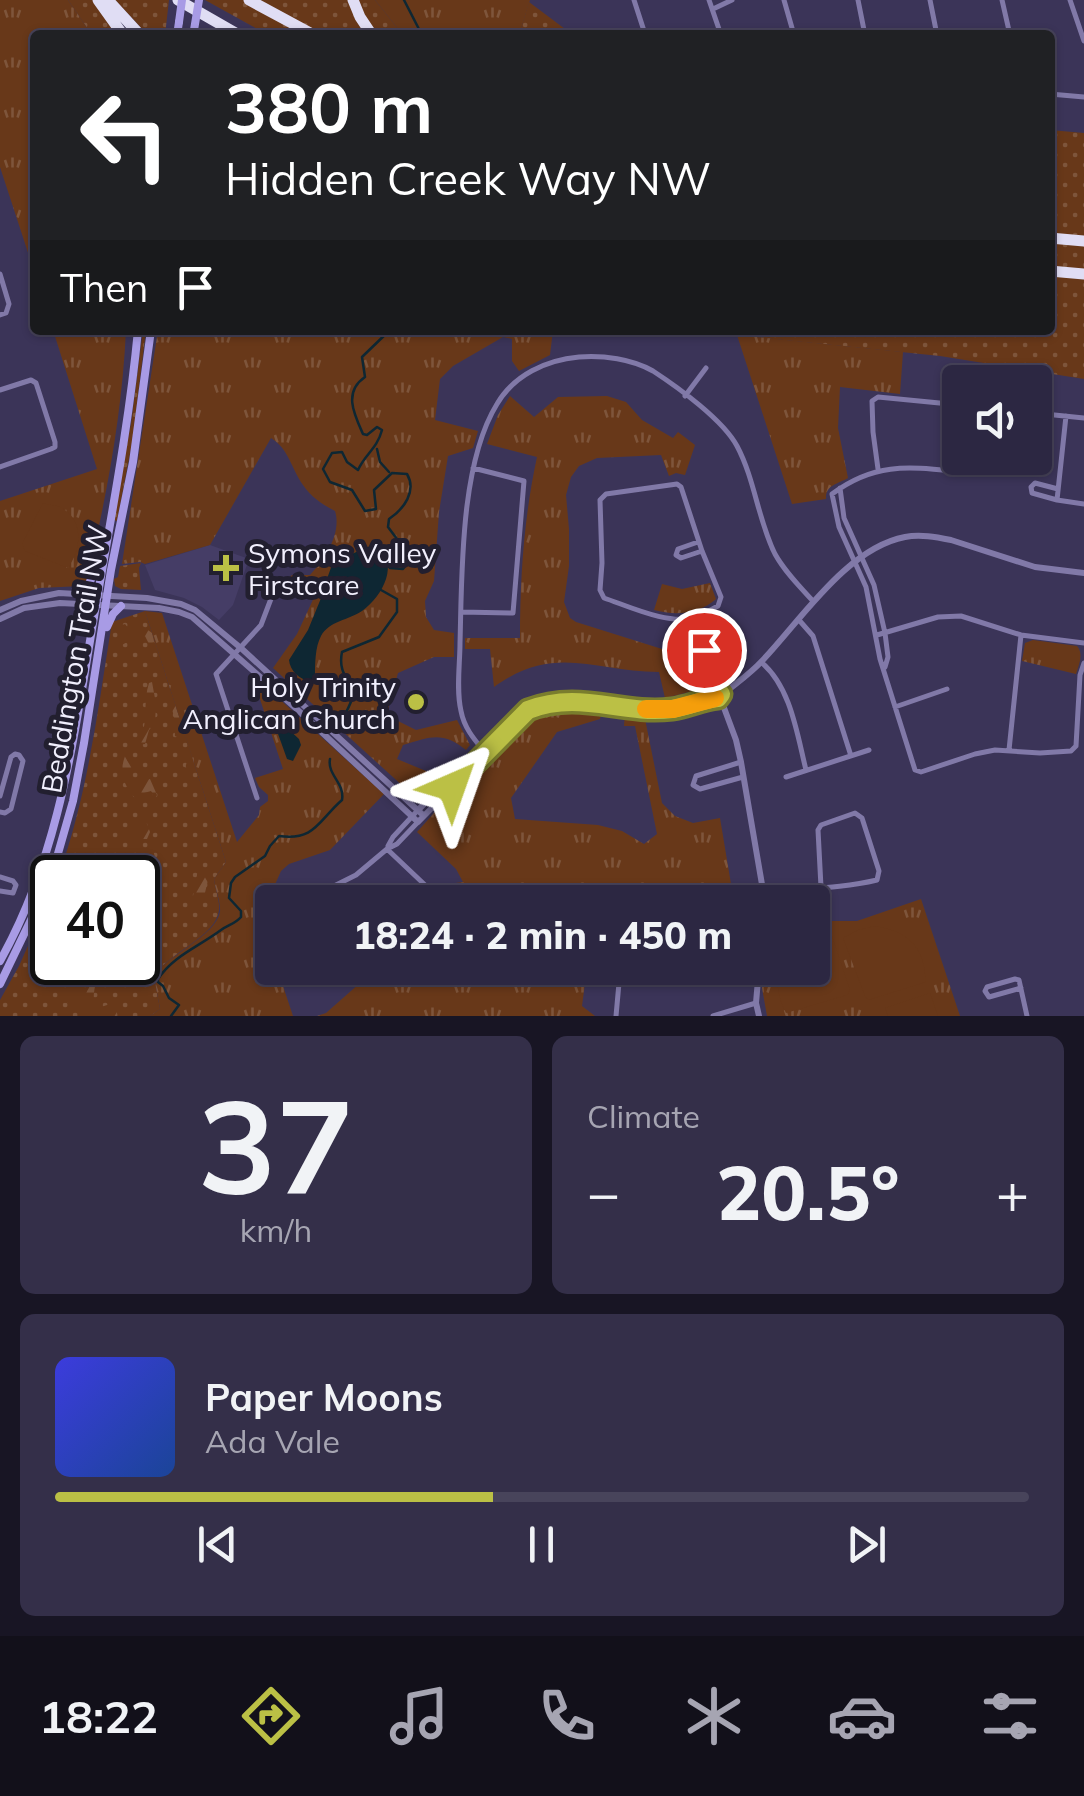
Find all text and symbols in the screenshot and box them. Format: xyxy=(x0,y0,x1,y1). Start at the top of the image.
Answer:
text: 380 m xyxy=(225,63,433,151)
icon: left xyxy=(60,70,190,200)
text: Hidden Creek Way NW xyxy=(225,150,711,206)
icon: arrive xyxy=(168,260,223,315)
text: Then xyxy=(60,264,148,312)
map controls xyxy=(942,365,1052,475)
button: sound xyxy=(942,365,1052,475)
street label: Beddington Trail NW xyxy=(33,522,115,796)
place label: Symons Valley Firstcare xyxy=(248,535,436,602)
marker: Symons Valley Firstcare xyxy=(213,555,239,581)
pin xyxy=(662,608,747,693)
icon: arrive xyxy=(677,623,732,678)
place label: Holy Trinity Anglican Church xyxy=(183,669,396,736)
marker: Holy Trinity Anglican Church xyxy=(405,691,427,713)
position arrow xyxy=(400,735,504,839)
speed limit sign: 40 xyxy=(30,855,160,985)
text: 18:24 · 2 min · 450 m xyxy=(353,911,732,959)
text: 37 xyxy=(198,1063,354,1227)
text: Climate xyxy=(587,1096,700,1136)
text: 20.5° xyxy=(716,1145,900,1239)
text: − xyxy=(587,1158,620,1227)
text: + xyxy=(996,1158,1029,1227)
text: km/h xyxy=(240,1210,312,1250)
text: Paper Moons xyxy=(205,1373,443,1421)
text: Ada Vale xyxy=(205,1421,340,1461)
icon: previous xyxy=(190,1517,245,1572)
icon: pause xyxy=(514,1517,569,1572)
icon: next xyxy=(839,1517,894,1572)
icon: directions xyxy=(236,1681,306,1751)
icon: music xyxy=(384,1681,454,1751)
icon: phone xyxy=(532,1681,602,1751)
icon: climate xyxy=(679,1681,749,1751)
icon: car xyxy=(827,1681,897,1751)
icon: filters xyxy=(975,1681,1045,1751)
text: 18:22 xyxy=(39,1688,158,1744)

